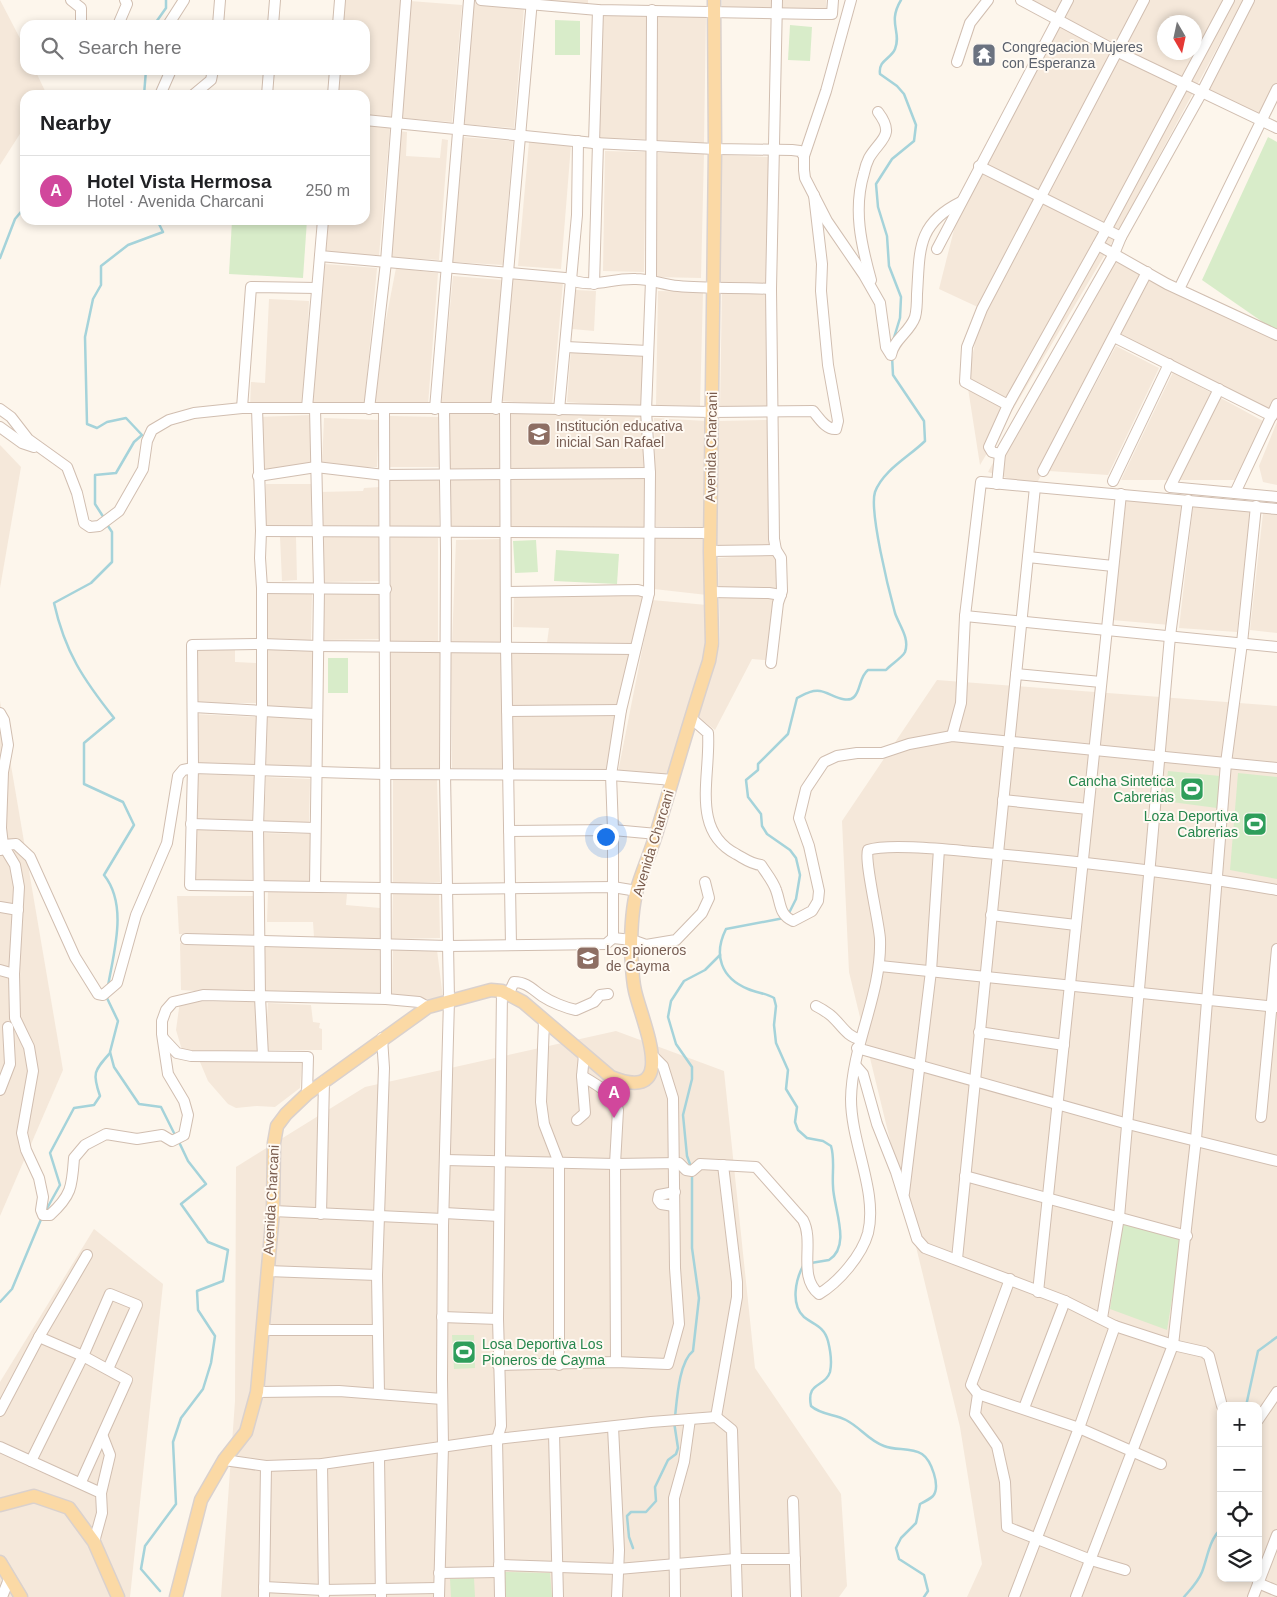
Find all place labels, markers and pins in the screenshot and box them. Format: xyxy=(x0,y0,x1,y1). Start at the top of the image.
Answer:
place label: Congregacion Mujeres con Esperanza xyxy=(1002,39,1143,71)
temple icon: Congregacion Mujeres con Esperanza xyxy=(971,42,997,68)
place label: Institución educativa inicial San Rafael xyxy=(556,418,683,450)
school or university icon: Institución educativa inicial San Rafael xyxy=(526,421,552,447)
place label: Cancha Sintetica Cabrerias xyxy=(1068,773,1174,805)
sports icon: Cancha Sintetica Cabrerias xyxy=(1179,776,1205,802)
place label: Loza Deportiva Cabrerias xyxy=(1144,808,1238,840)
sports icon: Loza Deportiva Cabrerias xyxy=(1242,811,1268,837)
place label: Los pioneros de Cayma xyxy=(606,942,686,974)
school or university icon: Los pioneros de Cayma xyxy=(575,945,601,971)
pin: A xyxy=(598,1077,630,1118)
place label: Losa Deportiva Los Pioneros de Cayma xyxy=(482,1336,605,1368)
sports icon: Losa Deportiva Los Pioneros de Cayma xyxy=(451,1339,477,1365)

